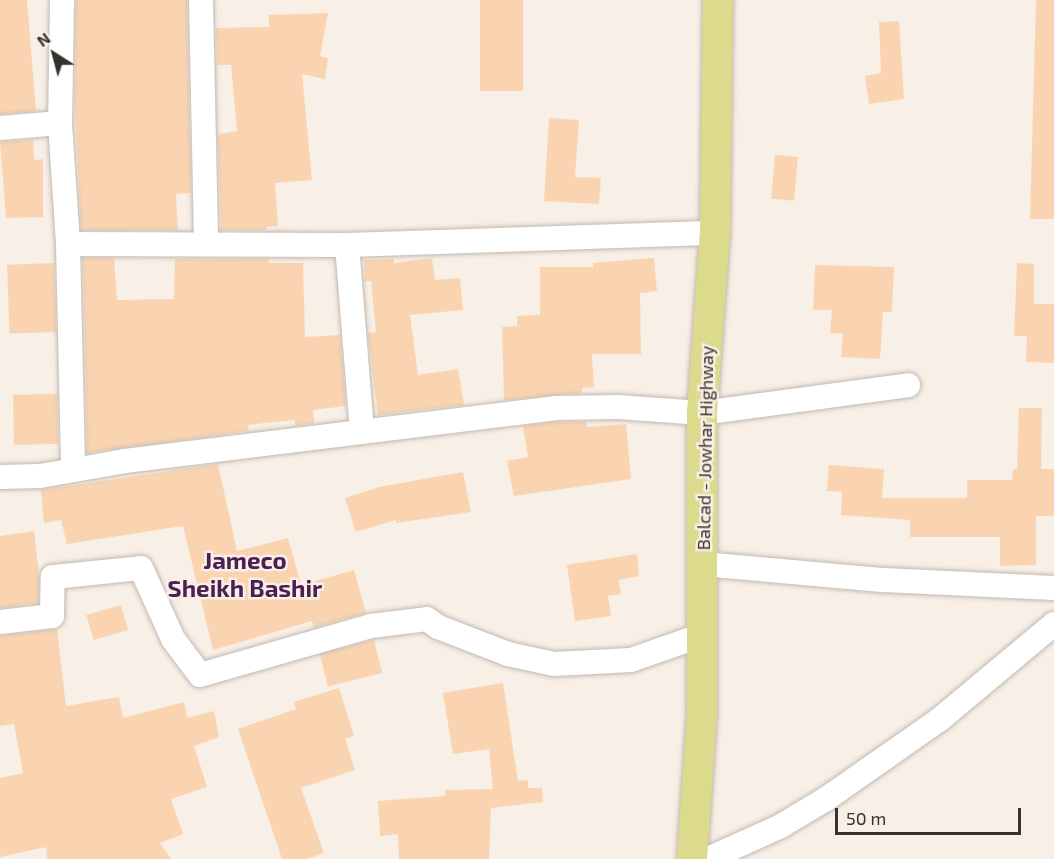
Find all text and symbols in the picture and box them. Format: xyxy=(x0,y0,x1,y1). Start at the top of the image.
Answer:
north arrow xyxy=(24,24,84,84)
text: N xyxy=(33,28,53,50)
street label: Balcad - Jowhar Highway xyxy=(692,345,718,551)
district label: Jameco Sheikh Bashir xyxy=(168,546,322,602)
scale bar xyxy=(838,796,1024,834)
text: 50 m xyxy=(846,807,886,829)

